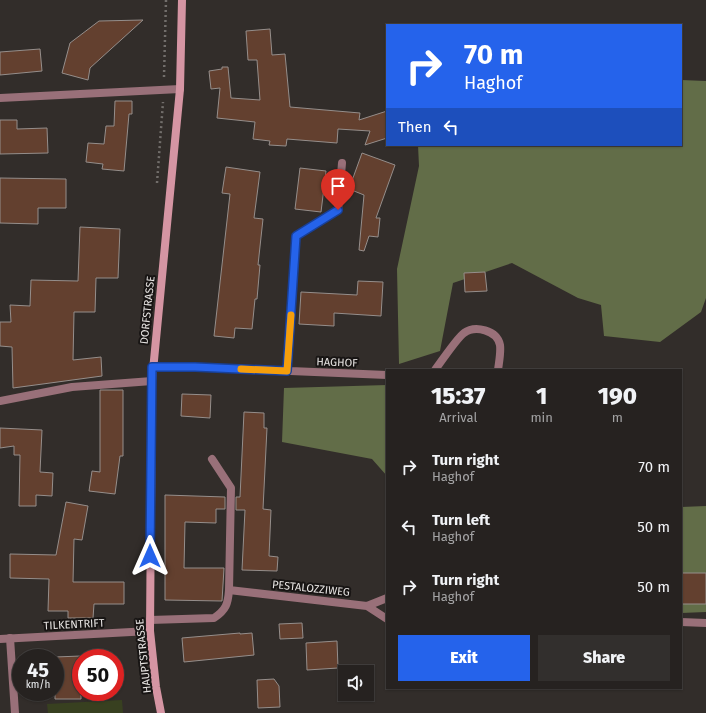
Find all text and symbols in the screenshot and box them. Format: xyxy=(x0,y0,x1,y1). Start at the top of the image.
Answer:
text: 70 m xyxy=(464,38,523,71)
icon: right xyxy=(398,40,450,92)
text: Haghof xyxy=(464,72,522,94)
icon: left xyxy=(440,116,462,138)
text: Then xyxy=(398,118,432,136)
pin xyxy=(321,169,355,210)
icon: arrive xyxy=(327,175,349,197)
street label: DORFSTRASSE xyxy=(137,275,158,345)
street label: HAGHOF xyxy=(316,355,358,370)
text: 15:37 xyxy=(431,382,485,410)
text: 1 xyxy=(536,382,547,410)
text: 190 xyxy=(598,382,637,410)
text: Arrival xyxy=(439,410,477,425)
text: min xyxy=(530,410,553,425)
text: m xyxy=(612,410,623,425)
text: Turn right xyxy=(432,451,499,469)
icon: right xyxy=(398,456,420,478)
text: 70 m xyxy=(638,458,670,476)
text: Haghof xyxy=(432,469,474,484)
text: Turn left xyxy=(432,511,490,529)
icon: left xyxy=(398,516,420,538)
text: 50 m xyxy=(637,518,670,536)
text: Haghof xyxy=(432,529,474,544)
position arrow xyxy=(129,535,171,577)
text: Turn right xyxy=(432,571,499,589)
icon: right xyxy=(398,576,420,598)
street label: PESTALOZZIWEG xyxy=(271,578,351,599)
text: 50 m xyxy=(637,578,670,596)
text: Haghof xyxy=(432,589,474,604)
street label: TILKENTRIFT xyxy=(43,616,105,633)
street label: HAUPTSTRASSE xyxy=(133,618,154,694)
button: Exit xyxy=(398,635,530,681)
button: Share xyxy=(538,635,670,681)
speed limit sign: 50 xyxy=(72,649,124,701)
text: 45 xyxy=(27,658,49,682)
map controls xyxy=(338,665,374,701)
button: sound xyxy=(338,665,374,701)
text: km/h xyxy=(26,679,50,691)

